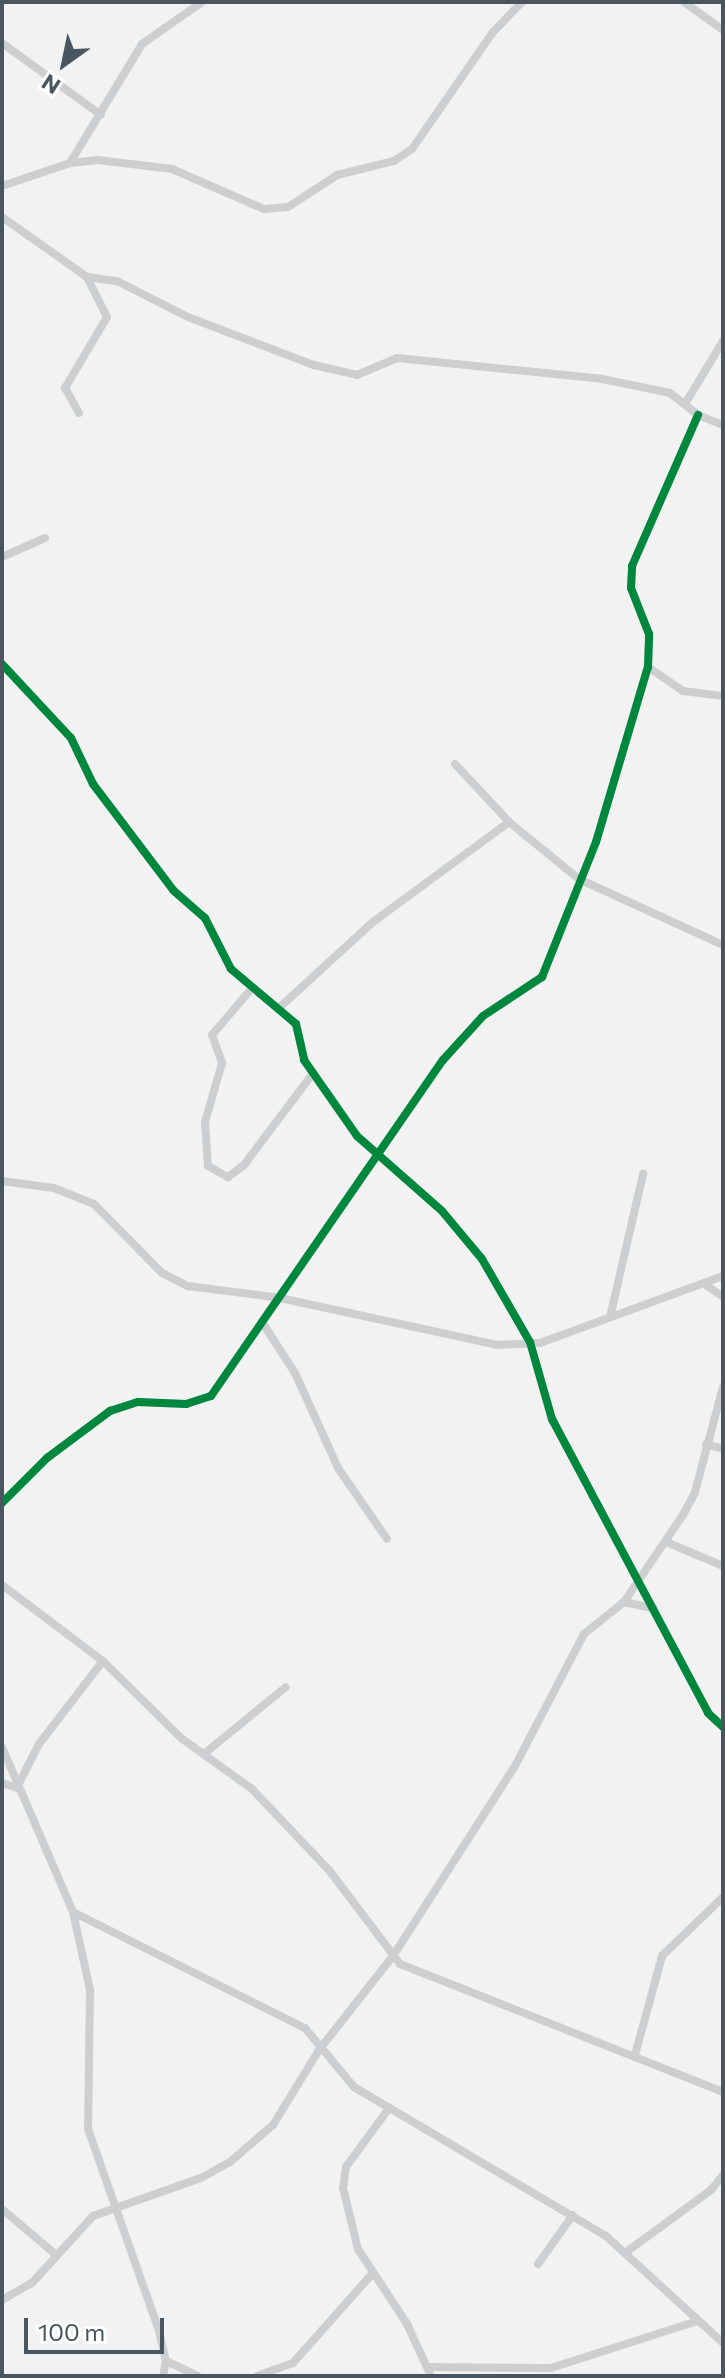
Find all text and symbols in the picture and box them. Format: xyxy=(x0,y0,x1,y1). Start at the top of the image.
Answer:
north arrow xyxy=(24,24,104,104)
text: N xyxy=(36,69,65,100)
scale bar xyxy=(28,2302,168,2352)
text: 100 m xyxy=(38,2317,105,2346)

